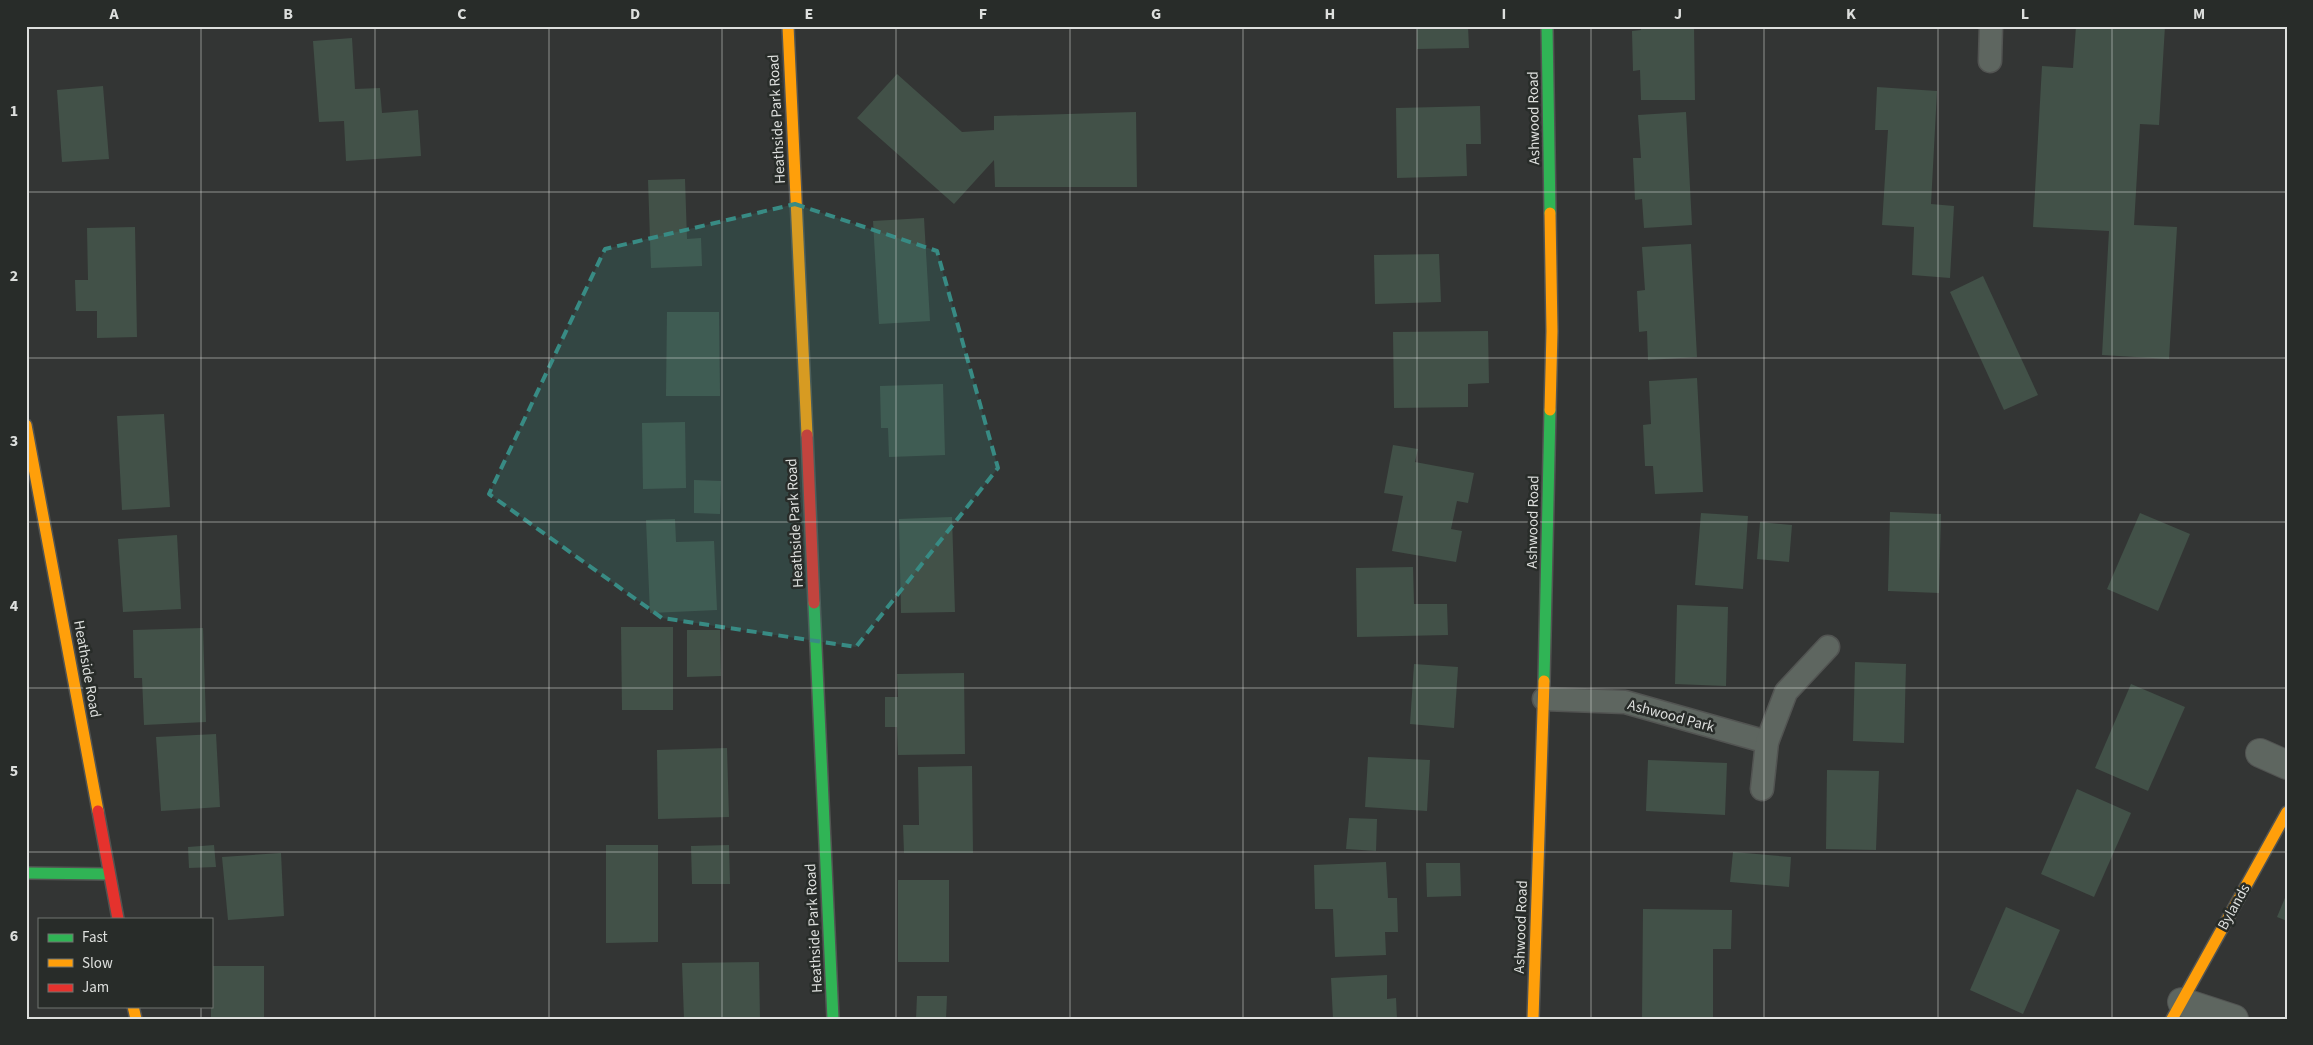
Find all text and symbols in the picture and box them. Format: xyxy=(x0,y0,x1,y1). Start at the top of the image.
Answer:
text: A xyxy=(108,3,119,25)
text: B xyxy=(283,3,293,25)
text: C xyxy=(457,3,467,25)
text: D xyxy=(630,3,640,25)
text: E xyxy=(805,3,813,25)
text: F xyxy=(979,3,987,25)
text: G xyxy=(1151,3,1161,25)
text: H xyxy=(1325,3,1335,25)
text: I xyxy=(1502,3,1506,25)
text: J xyxy=(1674,3,1682,25)
text: K xyxy=(1846,3,1856,25)
text: L xyxy=(2021,3,2029,25)
text: M xyxy=(2193,3,2205,25)
street label: Heathside Park Road xyxy=(763,54,791,184)
street label: Ashwood Road xyxy=(1523,71,1545,165)
text: 1 xyxy=(10,100,18,122)
text: 2 xyxy=(10,265,18,287)
text: 3 xyxy=(10,430,18,452)
street label: Heathside Park Road xyxy=(781,458,809,588)
street label: Ashwood Road xyxy=(1522,475,1544,569)
text: 4 xyxy=(10,595,19,617)
street label: Heathside Road xyxy=(68,619,106,719)
street label: Ashwood Park xyxy=(1625,694,1717,738)
text: 5 xyxy=(10,760,18,782)
street label: Heathside Park Road xyxy=(800,863,828,993)
street label: Ashwood Road xyxy=(1509,880,1533,974)
street label: Bylands xyxy=(2213,880,2255,934)
legend xyxy=(38,918,212,1008)
text: 6 xyxy=(10,925,18,947)
text: Fast xyxy=(82,927,108,948)
text: Slow xyxy=(82,953,113,974)
text: Jam xyxy=(82,977,109,998)

